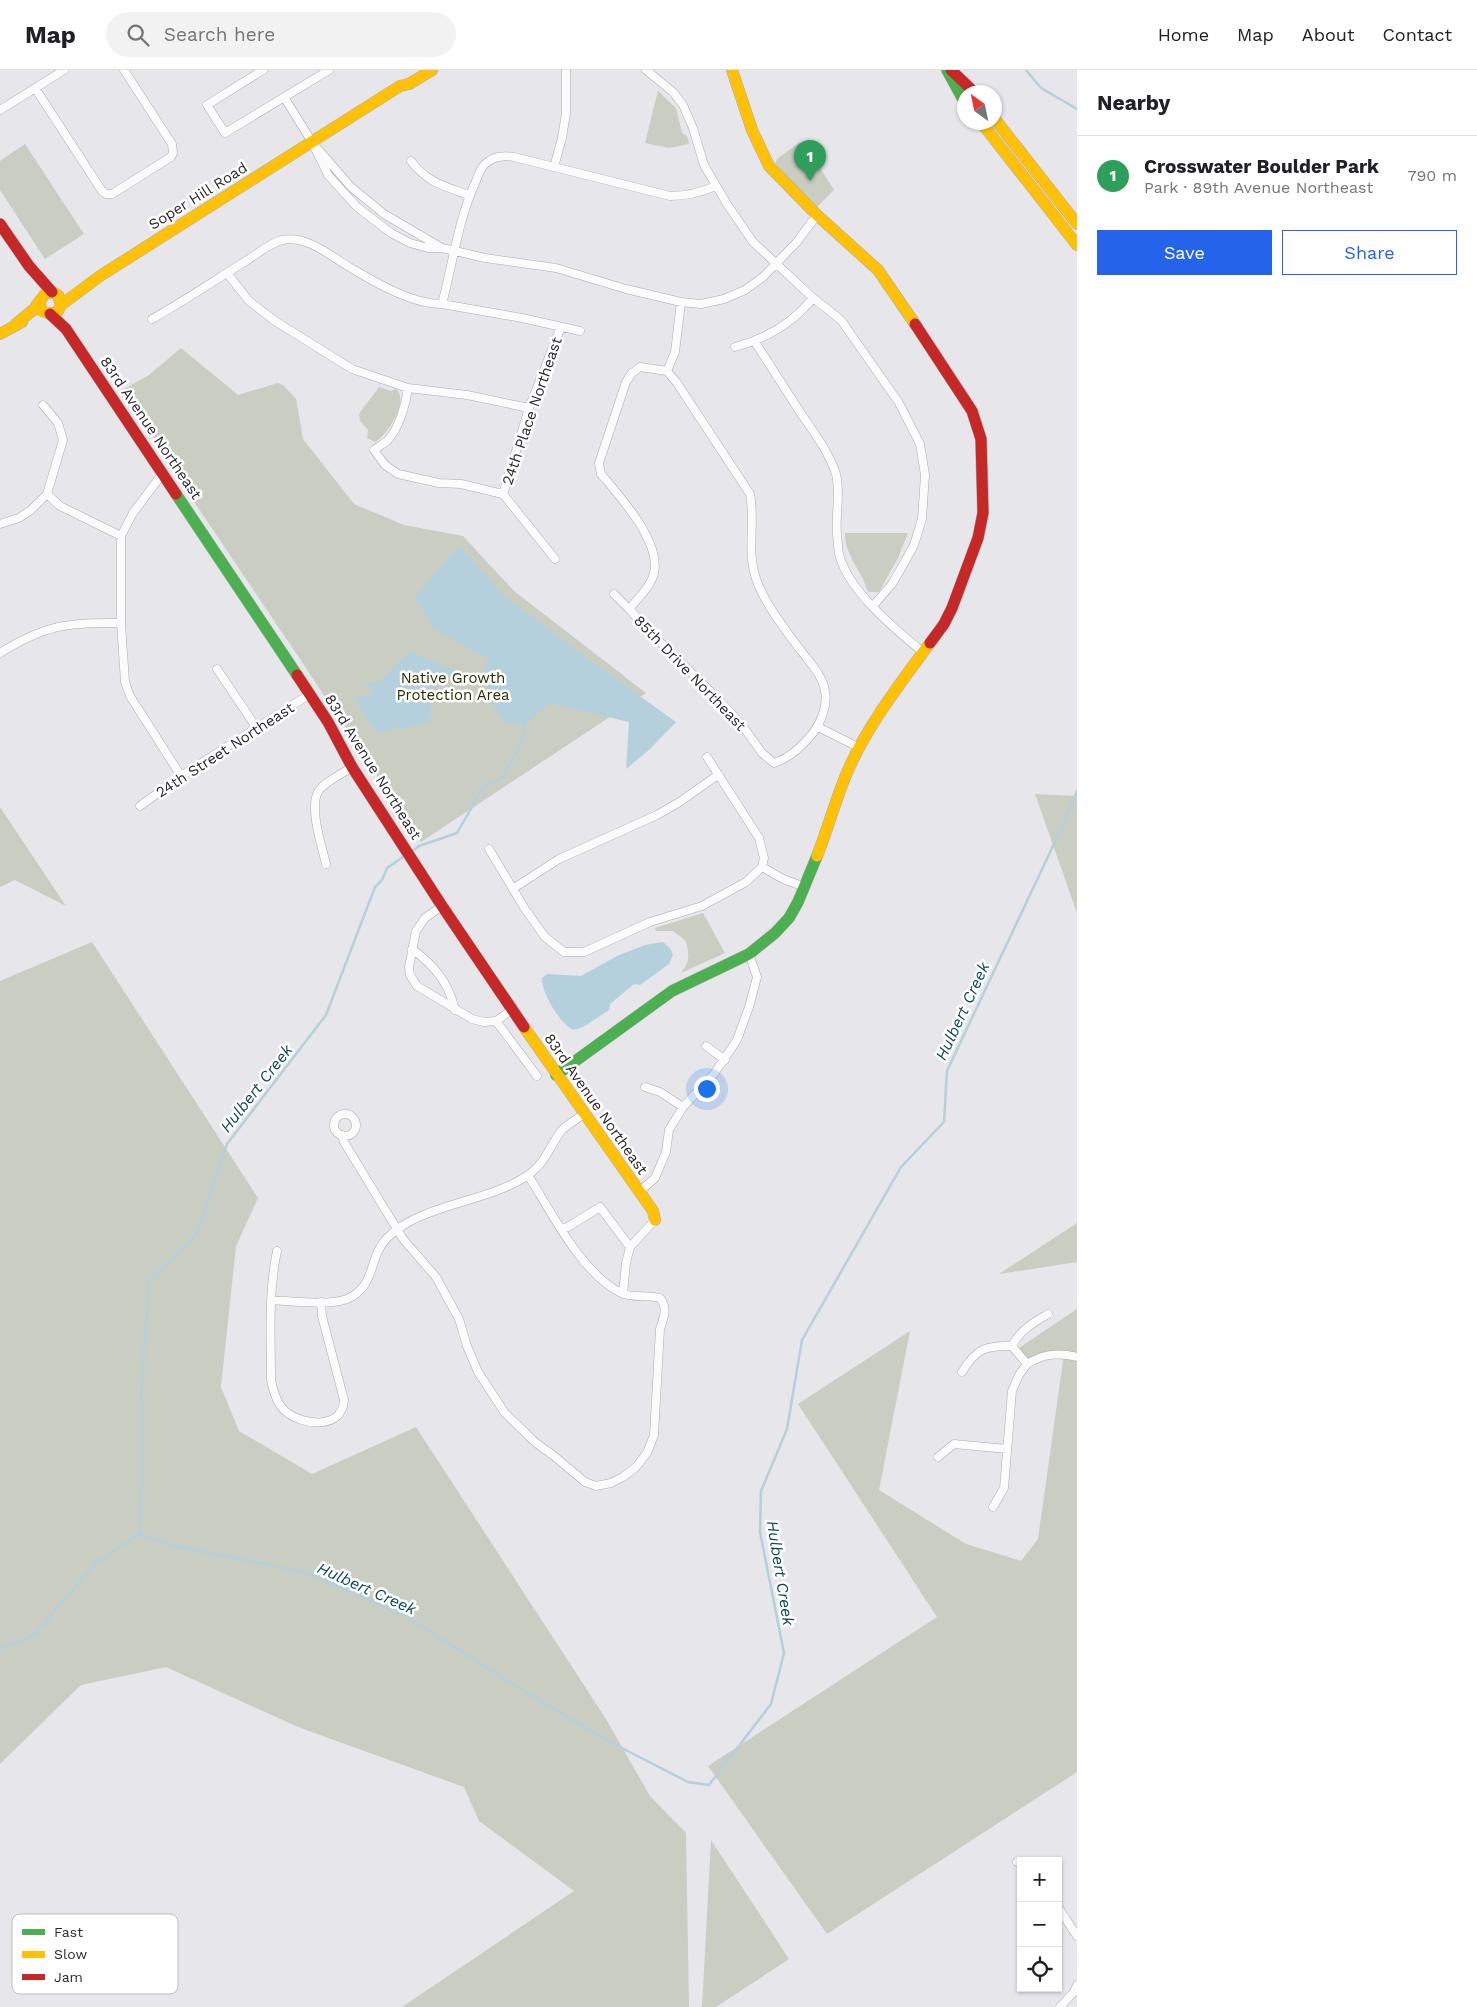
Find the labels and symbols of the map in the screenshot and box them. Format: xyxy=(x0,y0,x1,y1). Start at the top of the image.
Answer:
north arrow xyxy=(957,85,1002,130)
pin: 1 xyxy=(794,140,826,181)
street label: Soper Hill Road xyxy=(145,158,251,234)
street label: 24th Place Northeast xyxy=(498,334,566,487)
street label: 83rd Avenue Northeast xyxy=(97,353,206,503)
street label: 85th Drive Northeast xyxy=(630,612,750,735)
park label: Native Growth Protection Area xyxy=(396,669,510,704)
street label: 83rd Avenue Northeast xyxy=(321,691,426,844)
street label: 24th Street Northeast xyxy=(153,698,298,801)
water label: Hulbert Creek xyxy=(931,958,994,1063)
street label: 83rd Avenue Northeast xyxy=(540,1030,652,1179)
water label: Hulbert Creek xyxy=(216,1040,297,1136)
your location xyxy=(694,1076,720,1102)
water label: Hulbert Creek xyxy=(763,1519,798,1628)
water label: Hulbert Creek xyxy=(314,1558,420,1619)
legend xyxy=(12,1914,178,1994)
text: Fast xyxy=(54,1924,83,1940)
text: Slow xyxy=(54,1946,87,1962)
text: Jam xyxy=(54,1969,83,1985)

